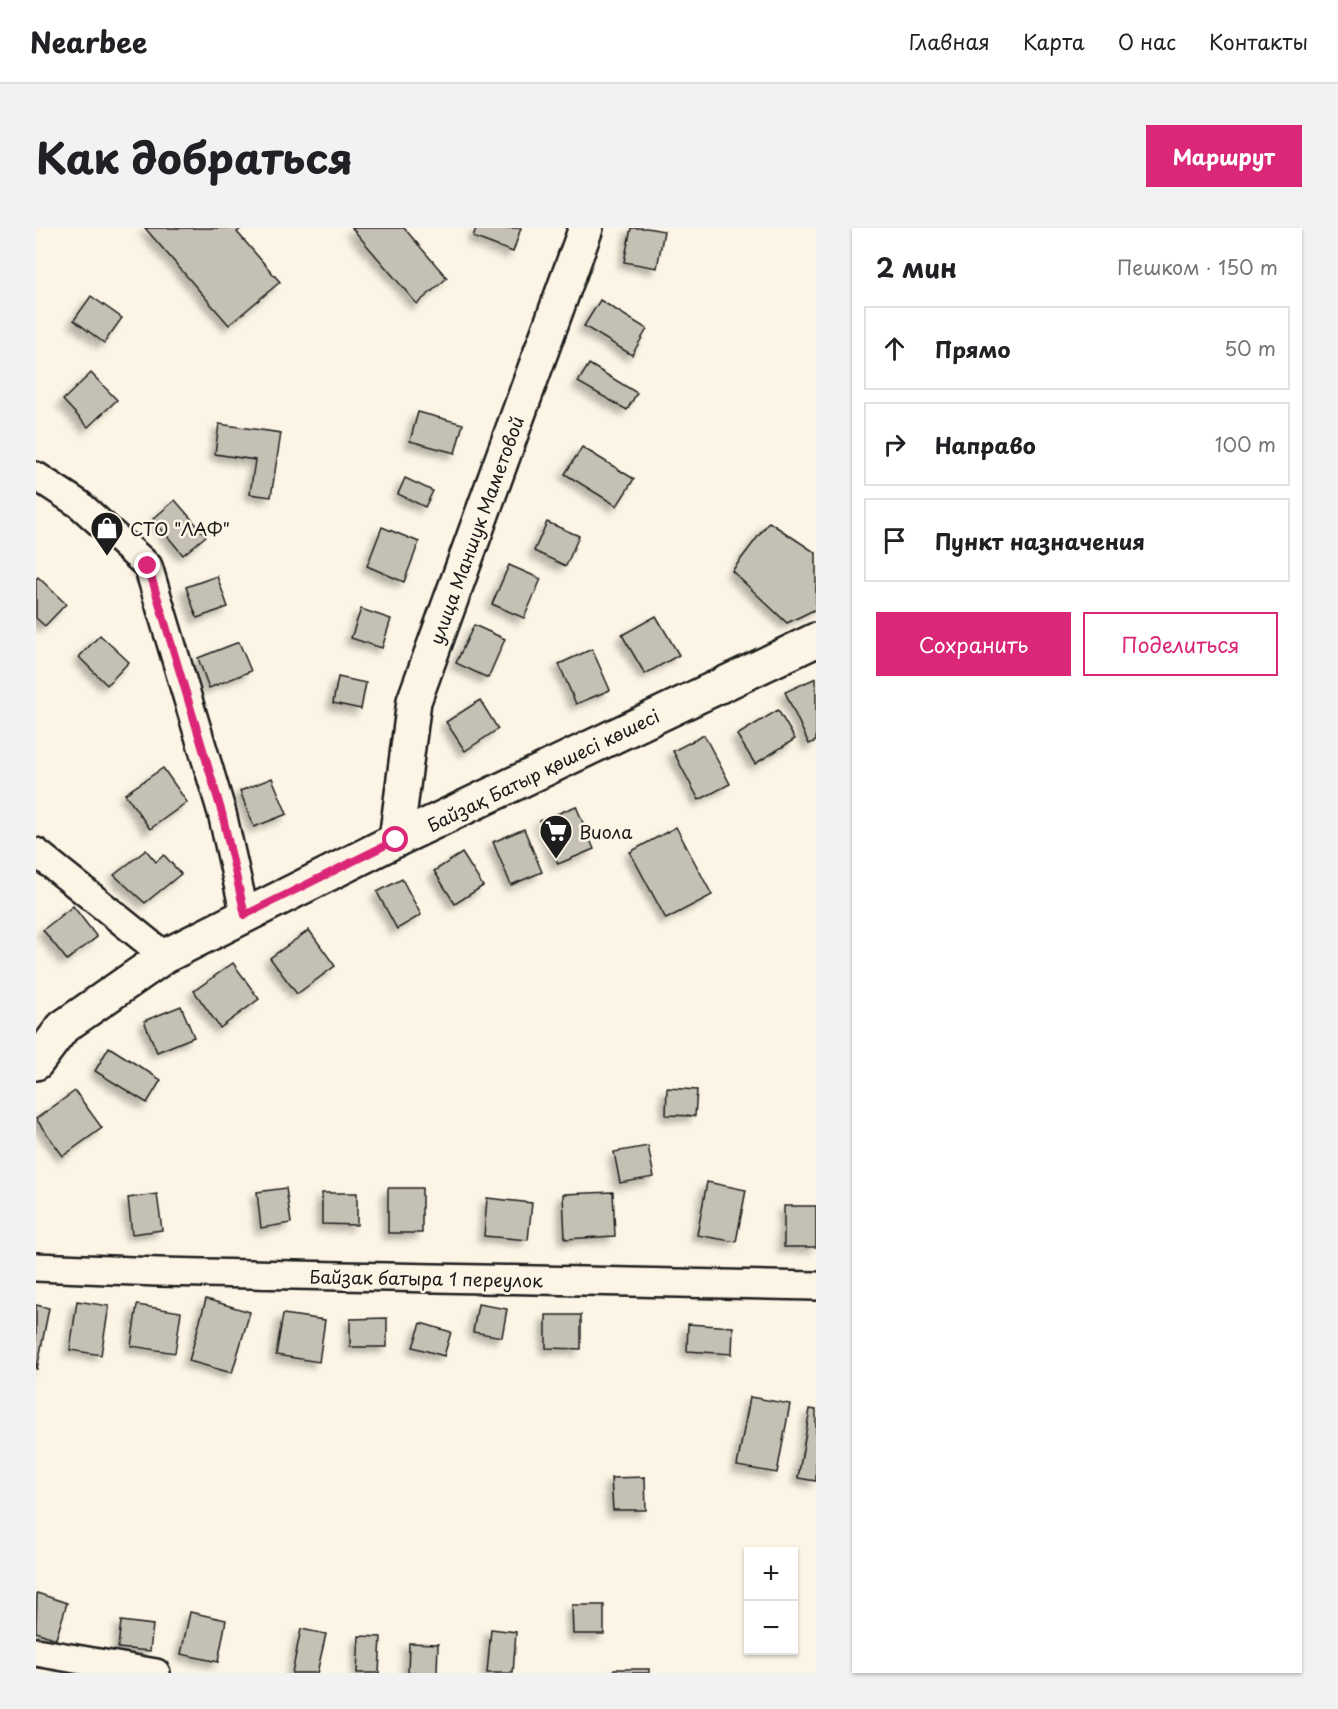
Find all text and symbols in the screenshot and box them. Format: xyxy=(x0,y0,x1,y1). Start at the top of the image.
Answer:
text: Nearbee xyxy=(30,20,147,63)
text: Главная xyxy=(909,25,990,57)
text: Карта xyxy=(1023,25,1085,57)
text: О нас xyxy=(1118,25,1176,57)
text: Контакты xyxy=(1209,25,1308,57)
text: Как добраться xyxy=(36,125,353,188)
button: Маршрут xyxy=(1146,125,1302,187)
text: 2 мин xyxy=(876,248,957,287)
text: Пешком · 150 m xyxy=(1117,252,1278,282)
icon: ahead xyxy=(878,332,911,365)
text: Прямо xyxy=(935,332,1010,365)
text: 50 m xyxy=(1224,333,1276,363)
street label: улица Маншук Маметовой xyxy=(422,412,530,648)
icon: right xyxy=(878,428,911,461)
text: Направо xyxy=(935,428,1036,461)
text: 100 m xyxy=(1215,429,1276,459)
shop icon: СТО "ЛАФ" xyxy=(89,510,125,557)
place label: СТО "ЛАФ" xyxy=(130,515,230,542)
icon: arrive xyxy=(878,524,911,557)
text: Пункт назначения xyxy=(935,524,1145,557)
route end xyxy=(134,552,160,578)
button: Сохранить xyxy=(876,612,1071,676)
button: Поделиться xyxy=(1083,612,1278,676)
street label: Байзақ Батыр қөшесі көшесі xyxy=(422,702,664,838)
supermarket icon: Виола xyxy=(538,813,574,860)
place label: Виола xyxy=(579,818,633,845)
route start xyxy=(382,826,408,852)
street label: Байзак батыра 1 переулок xyxy=(309,1262,543,1294)
map controls xyxy=(744,1547,798,1655)
button: + xyxy=(744,1547,798,1601)
button: − xyxy=(744,1601,798,1655)

